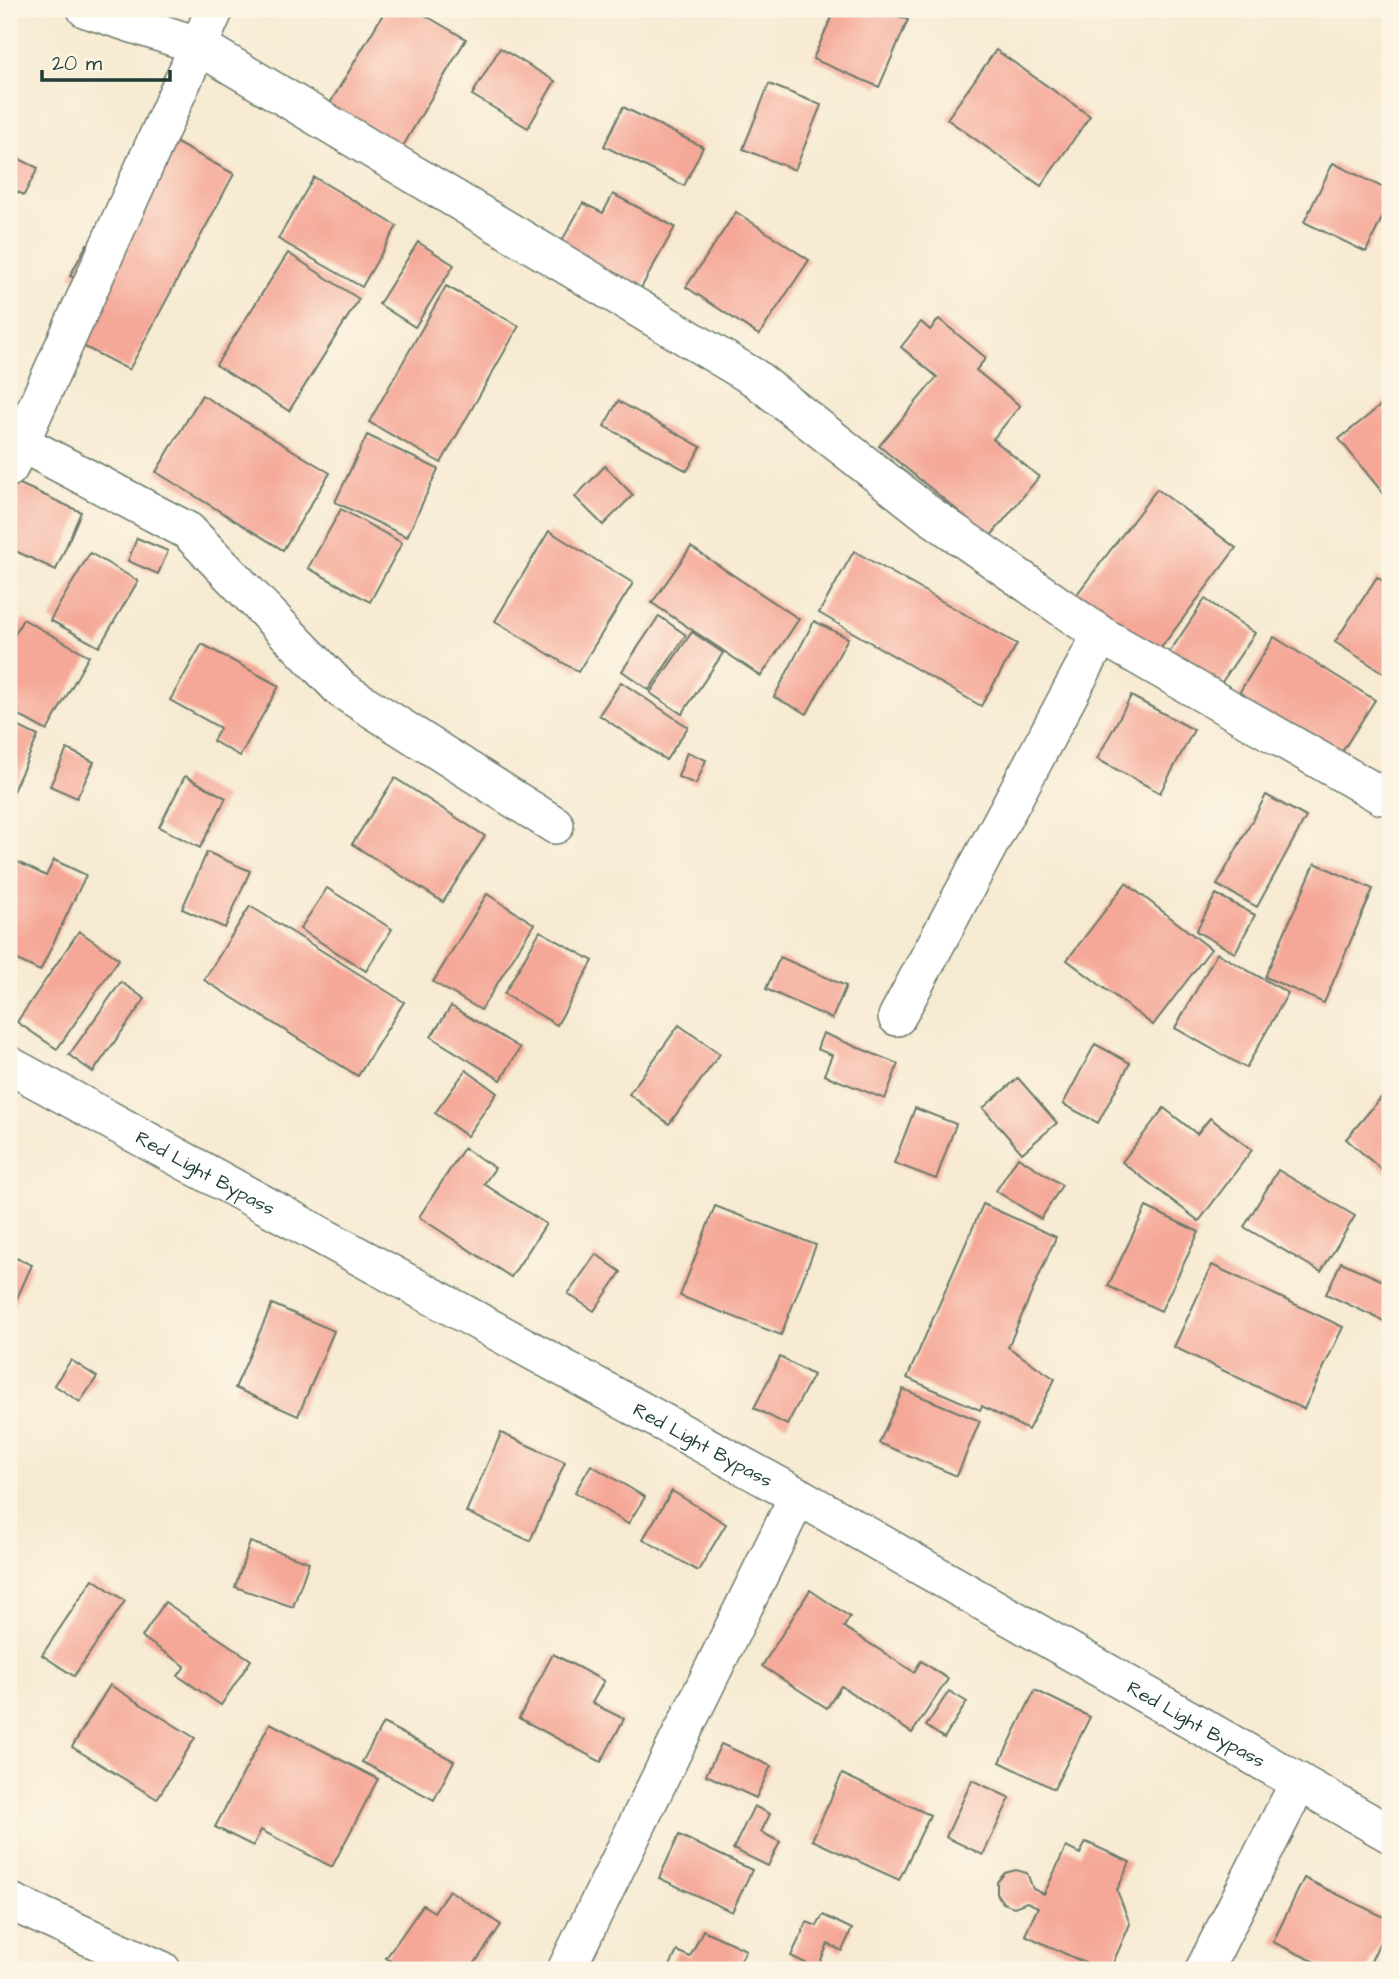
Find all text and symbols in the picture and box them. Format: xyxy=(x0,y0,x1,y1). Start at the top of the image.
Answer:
scale bar xyxy=(42,38,170,82)
text: 20 m xyxy=(52,49,103,78)
street label: Red Light Bypass xyxy=(130,1125,279,1223)
street label: Red Light Bypass xyxy=(628,1397,777,1495)
street label: Red Light Bypass xyxy=(1122,1675,1270,1775)

